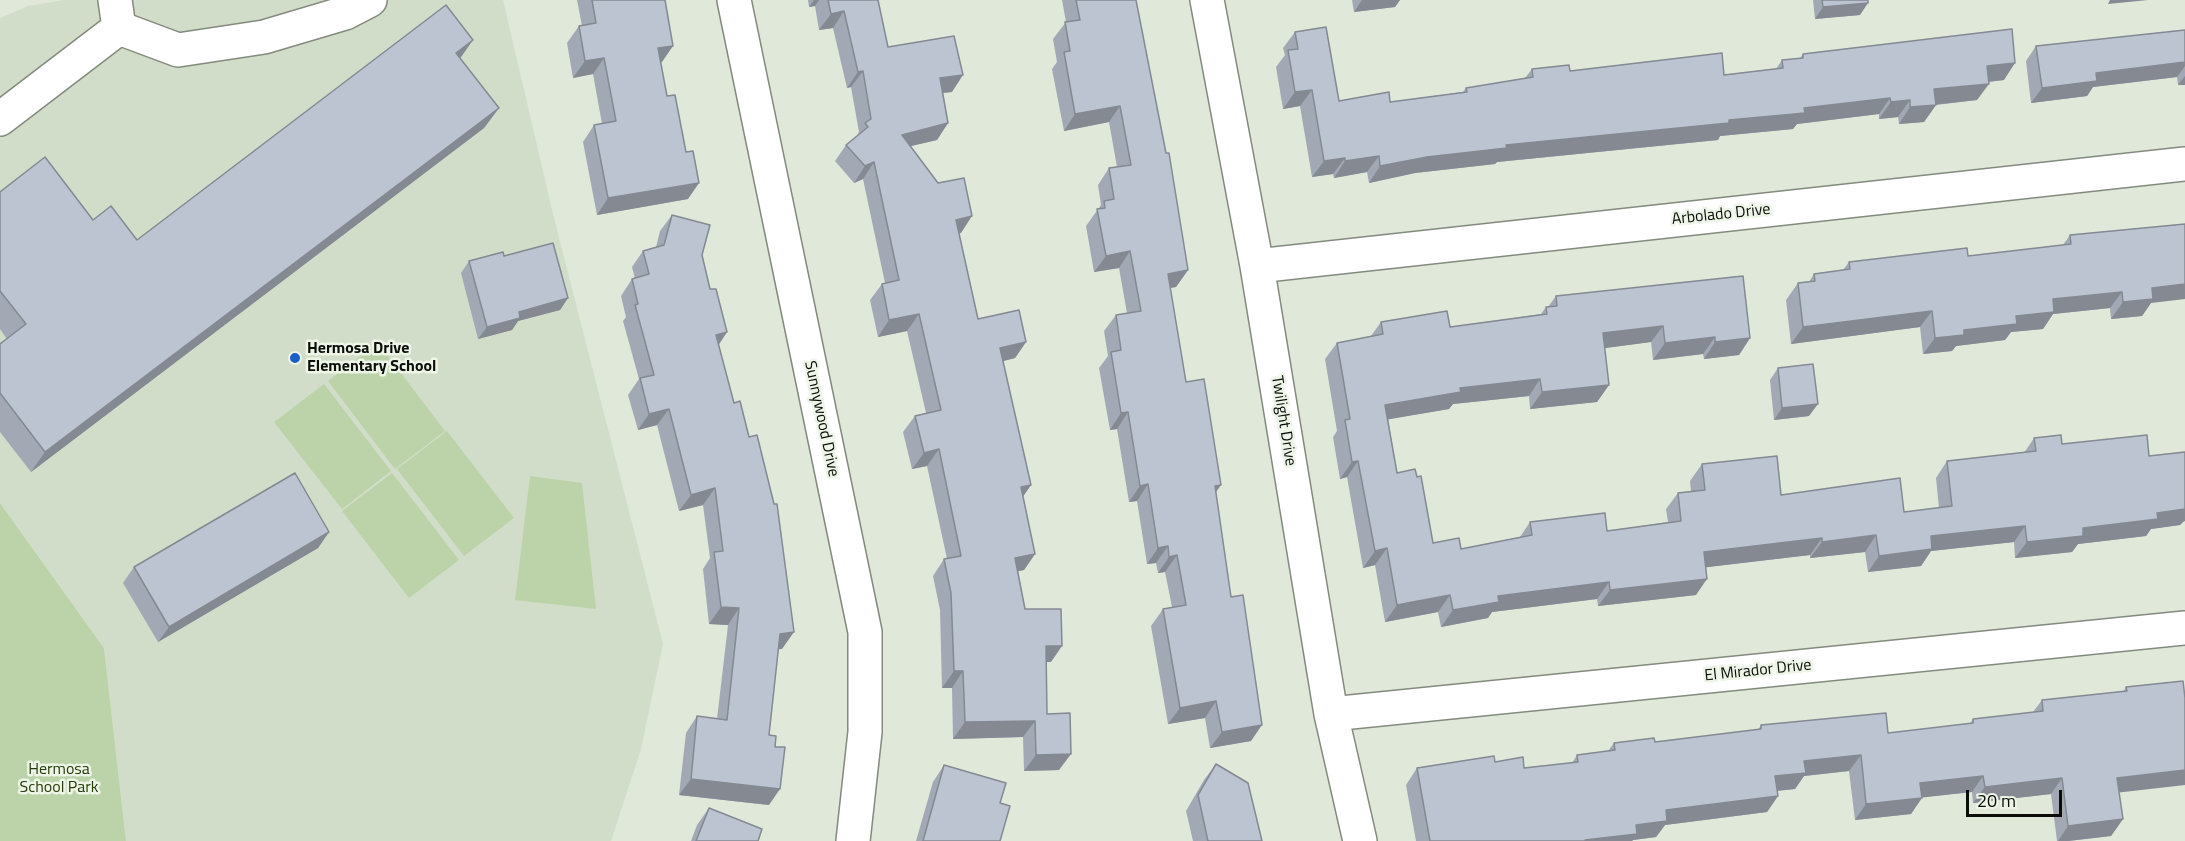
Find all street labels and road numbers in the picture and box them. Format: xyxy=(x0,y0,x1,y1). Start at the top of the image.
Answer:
street label: Arbolado Drive xyxy=(1671,200,1771,230)
street label: Sunnywood Drive xyxy=(799,359,843,479)
street label: Twilight Drive xyxy=(1266,375,1300,467)
street label: El Mirador Drive xyxy=(1704,656,1812,686)

